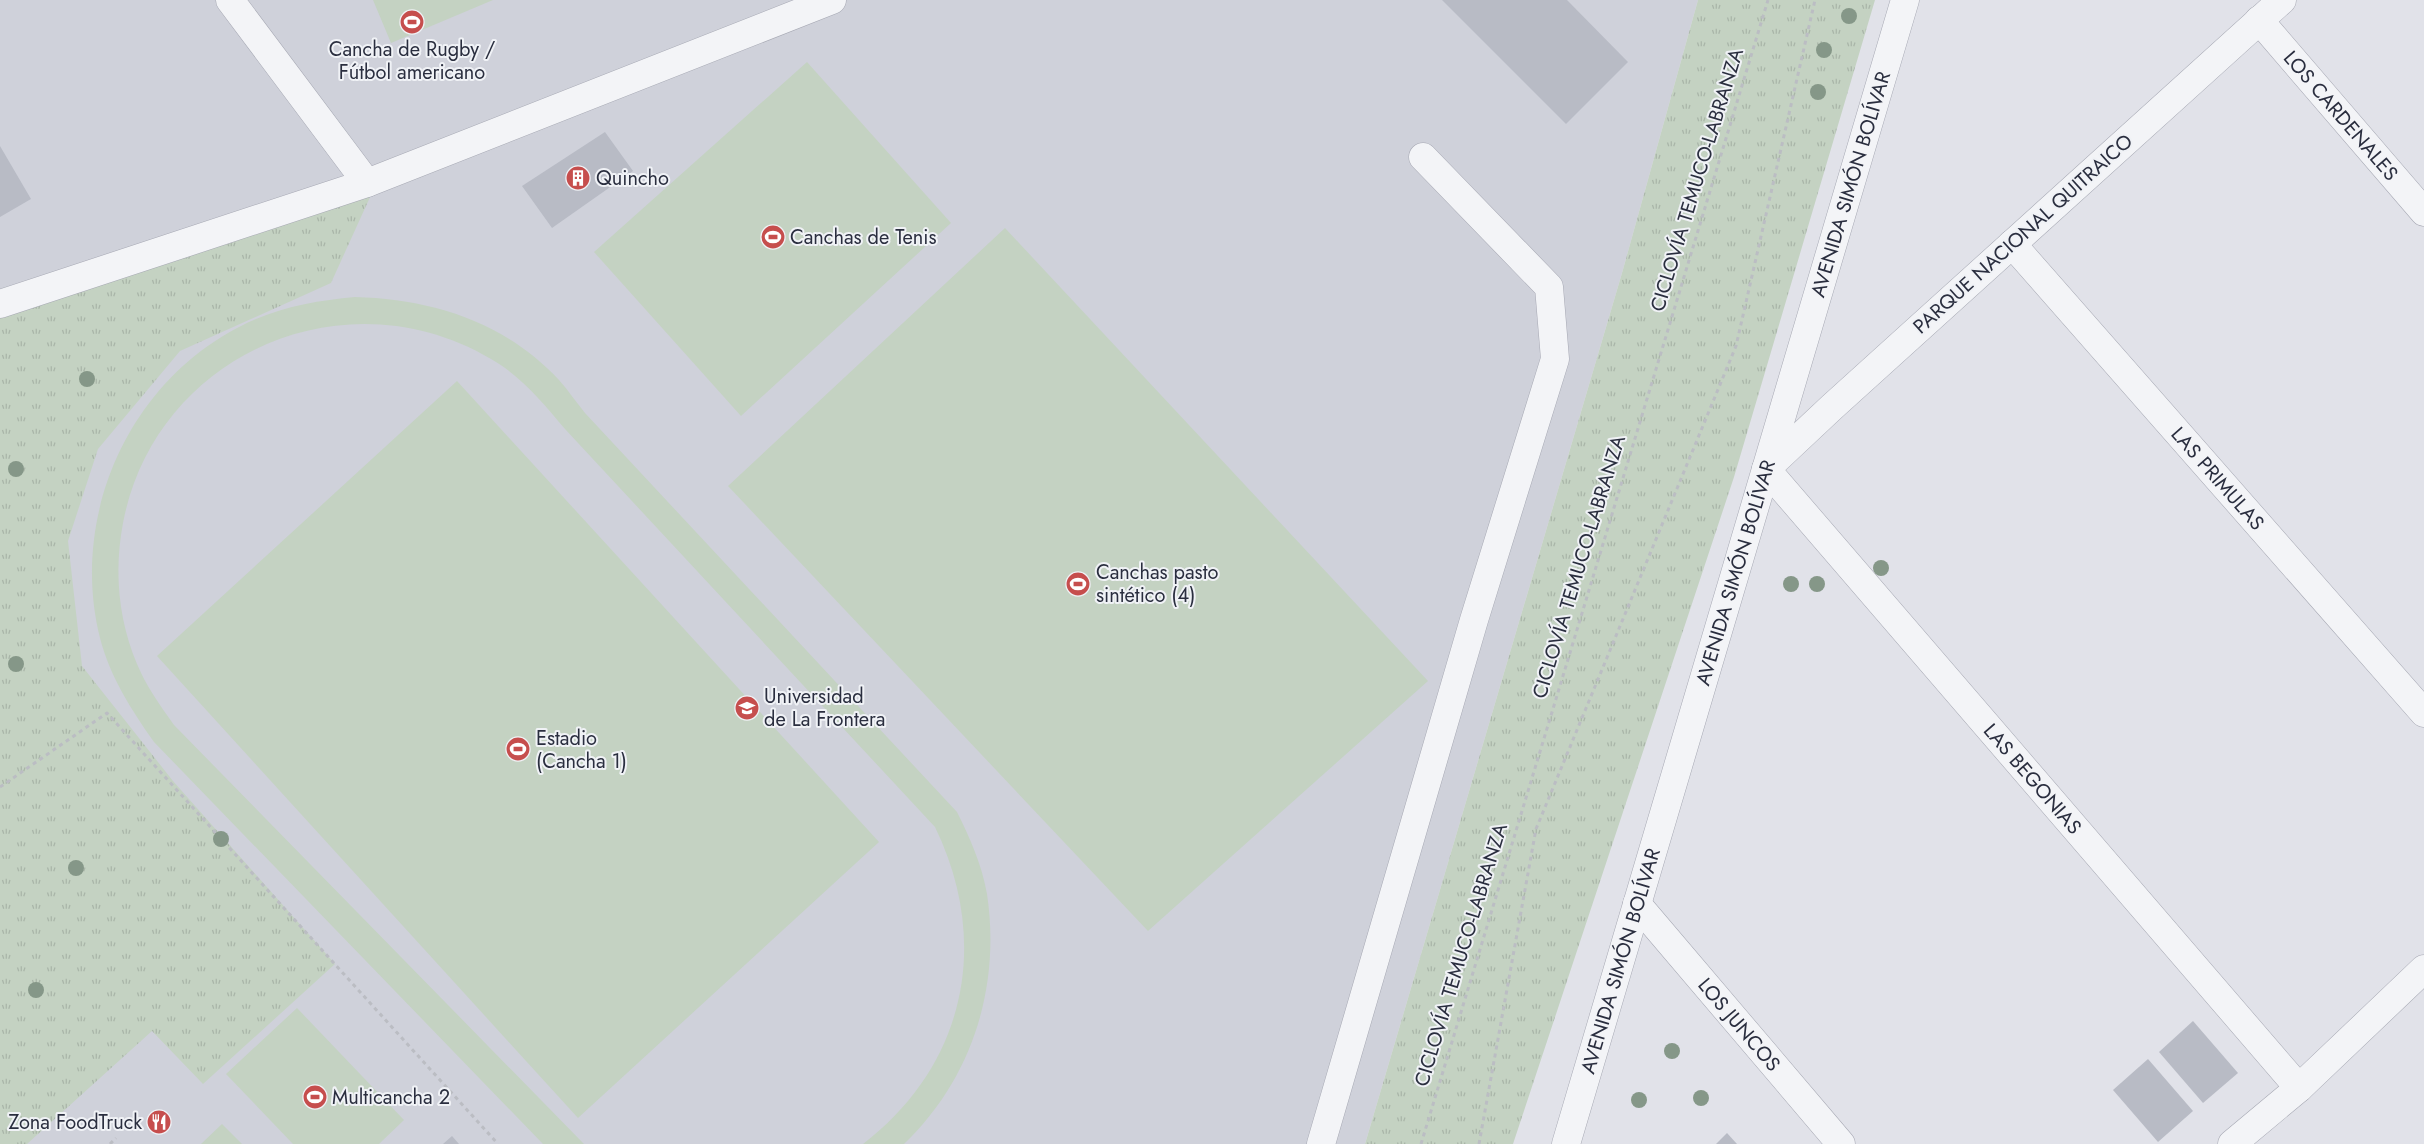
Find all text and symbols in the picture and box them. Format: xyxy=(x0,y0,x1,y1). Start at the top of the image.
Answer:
sports icon: Cancha de Rugby / Fútbol americano xyxy=(399,9,425,35)
place label: Cancha de Rugby / Fútbol americano xyxy=(329,35,495,87)
street label: CICLOVÍA TEMUCO-LABRANZA xyxy=(1643,44,1751,315)
street label: LOS CARDENALES xyxy=(2277,44,2405,187)
street label: AVENIDA SIMÓN BOLÍVAR xyxy=(1803,68,1898,301)
street label: PARQUE NACIONAL QUITRAICO xyxy=(1907,127,2139,341)
place label: Quincho xyxy=(596,164,669,193)
building icon: Quincho xyxy=(565,165,591,191)
place label: Canchas de Tenis xyxy=(790,223,937,252)
sports icon: Canchas de Tenis xyxy=(760,224,786,250)
street label: LAS PRIMULAS xyxy=(2164,420,2272,537)
street label: CICLOVÍA TEMUCO-LABRANZA xyxy=(1525,431,1633,702)
street label: AVENIDA SIMÓN BOLÍVAR xyxy=(1688,456,1782,689)
place label: Canchas pasto sintético (4) xyxy=(1096,558,1218,610)
sports icon: Canchas pasto sintético (4) xyxy=(1065,571,1091,597)
place label: Universidad de La Frontera xyxy=(764,682,885,734)
school or university icon: Universidad de La Frontera xyxy=(734,695,760,721)
street label: LAS BEGONIAS xyxy=(1977,717,2089,840)
place label: Estadio (Cancha 1) xyxy=(536,724,627,776)
sports icon: Estadio (Cancha 1) xyxy=(505,736,531,762)
street label: CICLOVÍA TEMUCO-LABRANZA xyxy=(1407,819,1515,1090)
street label: AVENIDA SIMÓN BOLÍVAR xyxy=(1573,845,1667,1077)
street label: LOS JUNCOS xyxy=(1691,971,1787,1077)
place label: Multicancha 2 xyxy=(332,1083,450,1112)
sports icon: Multicancha 2 xyxy=(302,1084,328,1110)
place label: Zona FoodTruck xyxy=(9,1108,142,1137)
restaurant icon: Zona FoodTruck xyxy=(146,1109,172,1135)

